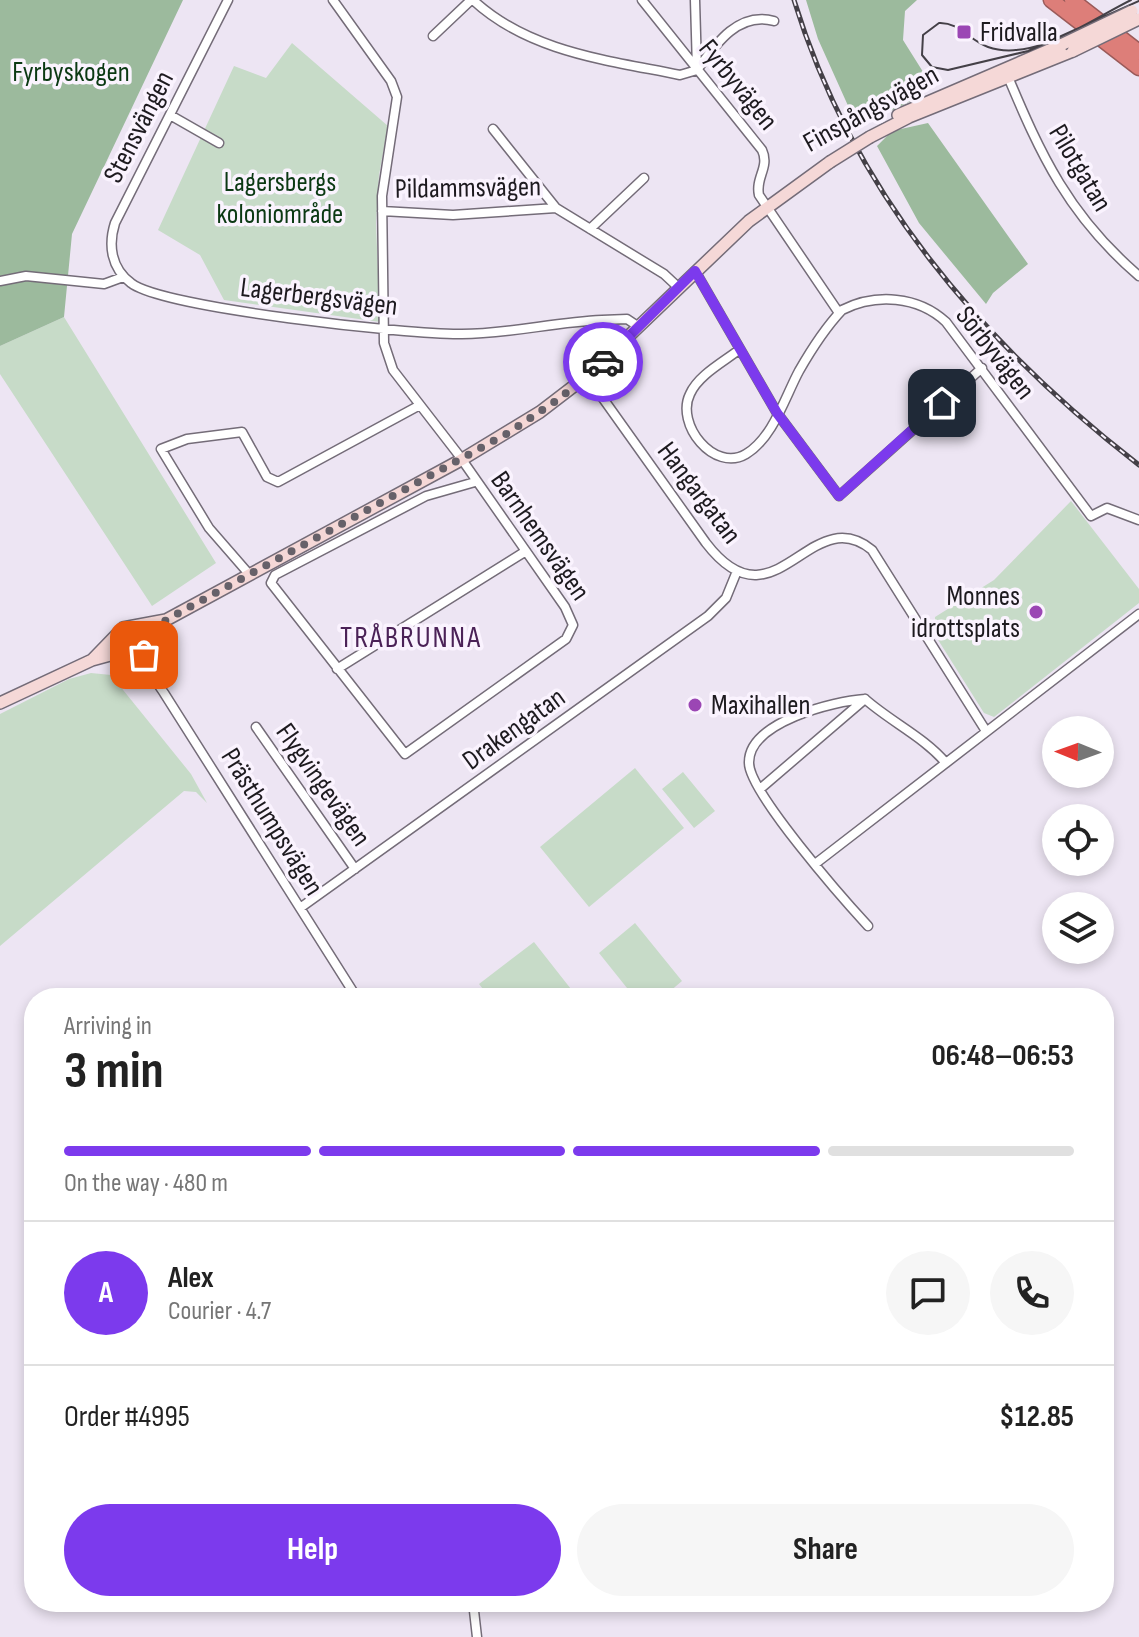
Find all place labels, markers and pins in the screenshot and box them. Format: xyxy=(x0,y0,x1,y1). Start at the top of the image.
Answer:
place label: Fridvalla xyxy=(980,16,1058,49)
marker: Fridvalla xyxy=(955,23,973,41)
pin xyxy=(908,369,976,437)
place label: Monnes idrottsplats xyxy=(911,580,1020,645)
marker: Monnes idrottsplats xyxy=(1027,603,1045,621)
pin xyxy=(110,621,178,689)
place label: Maxihallen xyxy=(711,689,811,722)
marker: Maxihallen xyxy=(686,696,704,714)

